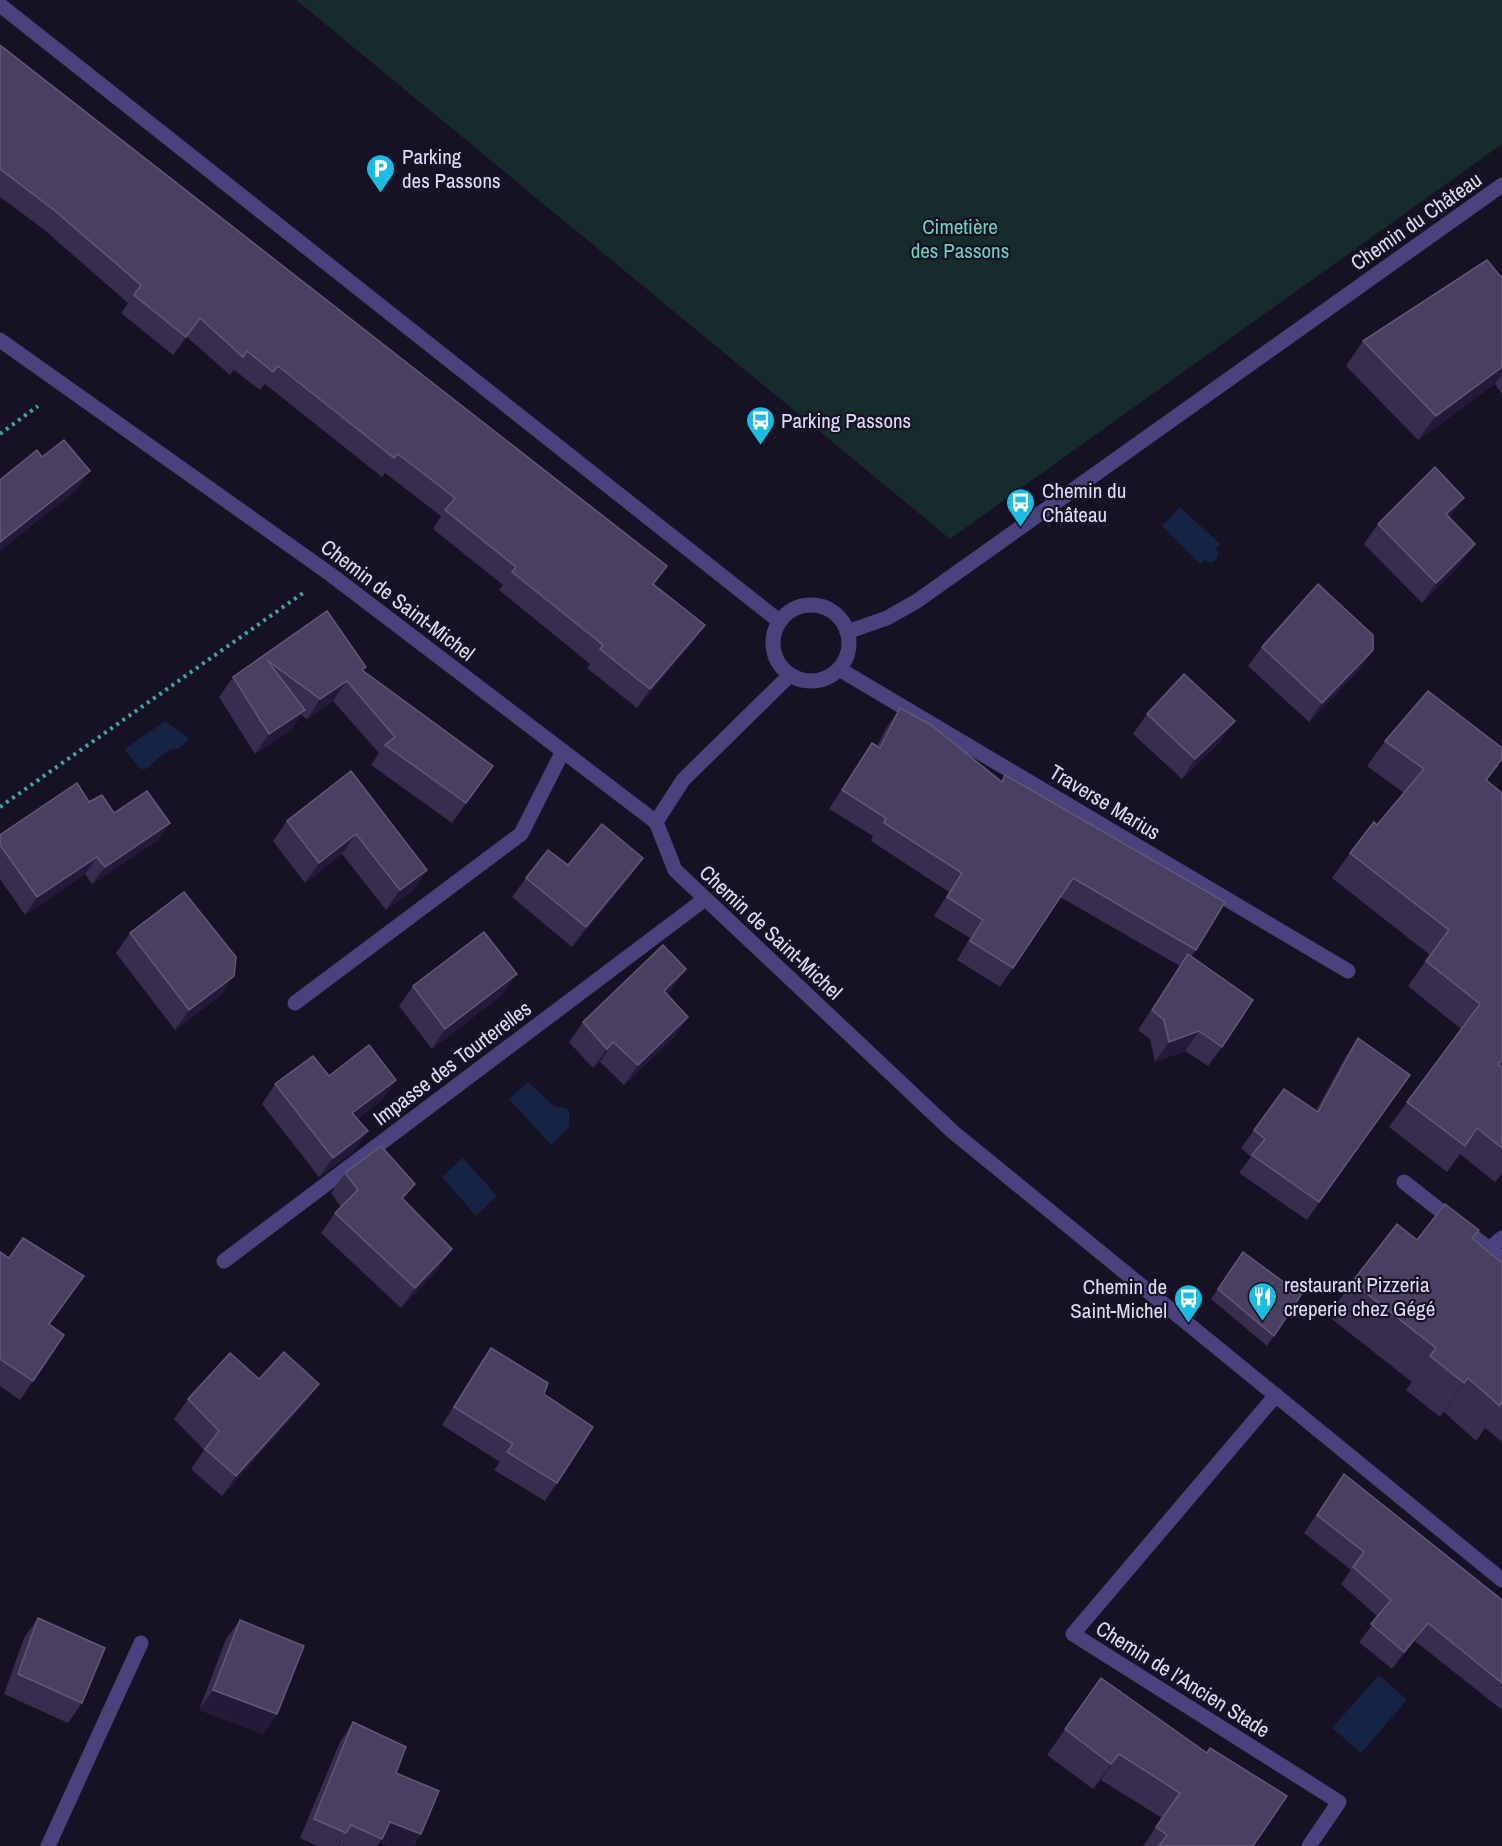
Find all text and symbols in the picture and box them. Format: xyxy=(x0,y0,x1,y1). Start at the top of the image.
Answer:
place label: Parking des Passons xyxy=(402,142,501,195)
parking icon: Parking des Passons xyxy=(365,152,397,194)
street label: Chemin du Château xyxy=(1345,165,1487,277)
park label: Cimetière des Passons xyxy=(911,212,1009,265)
bus stop icon: Parking Passons xyxy=(744,404,776,446)
place label: Parking Passons xyxy=(781,406,911,435)
place label: Chemin du Château xyxy=(1042,476,1126,529)
bus stop icon: Chemin du Château xyxy=(1005,486,1037,528)
street label: Chemin de Saint-Michel xyxy=(315,533,481,667)
street label: Traverse Marius xyxy=(1044,757,1166,847)
street label: Chemin de Saint-Michel xyxy=(693,858,849,1006)
street label: Impasse des Tourterelles xyxy=(367,994,537,1132)
place label: restaurant Pizzeria creperie chez Gégé xyxy=(1284,1270,1435,1323)
place label: Chemin de Saint-Michel xyxy=(1070,1272,1167,1325)
restaurant icon: restaurant Pizzeria creperie chez Gégé xyxy=(1247,1280,1279,1322)
bus stop icon: Chemin de Saint-Michel xyxy=(1172,1282,1204,1324)
street label: Chemin de l’Ancien Stade xyxy=(1090,1614,1276,1744)

